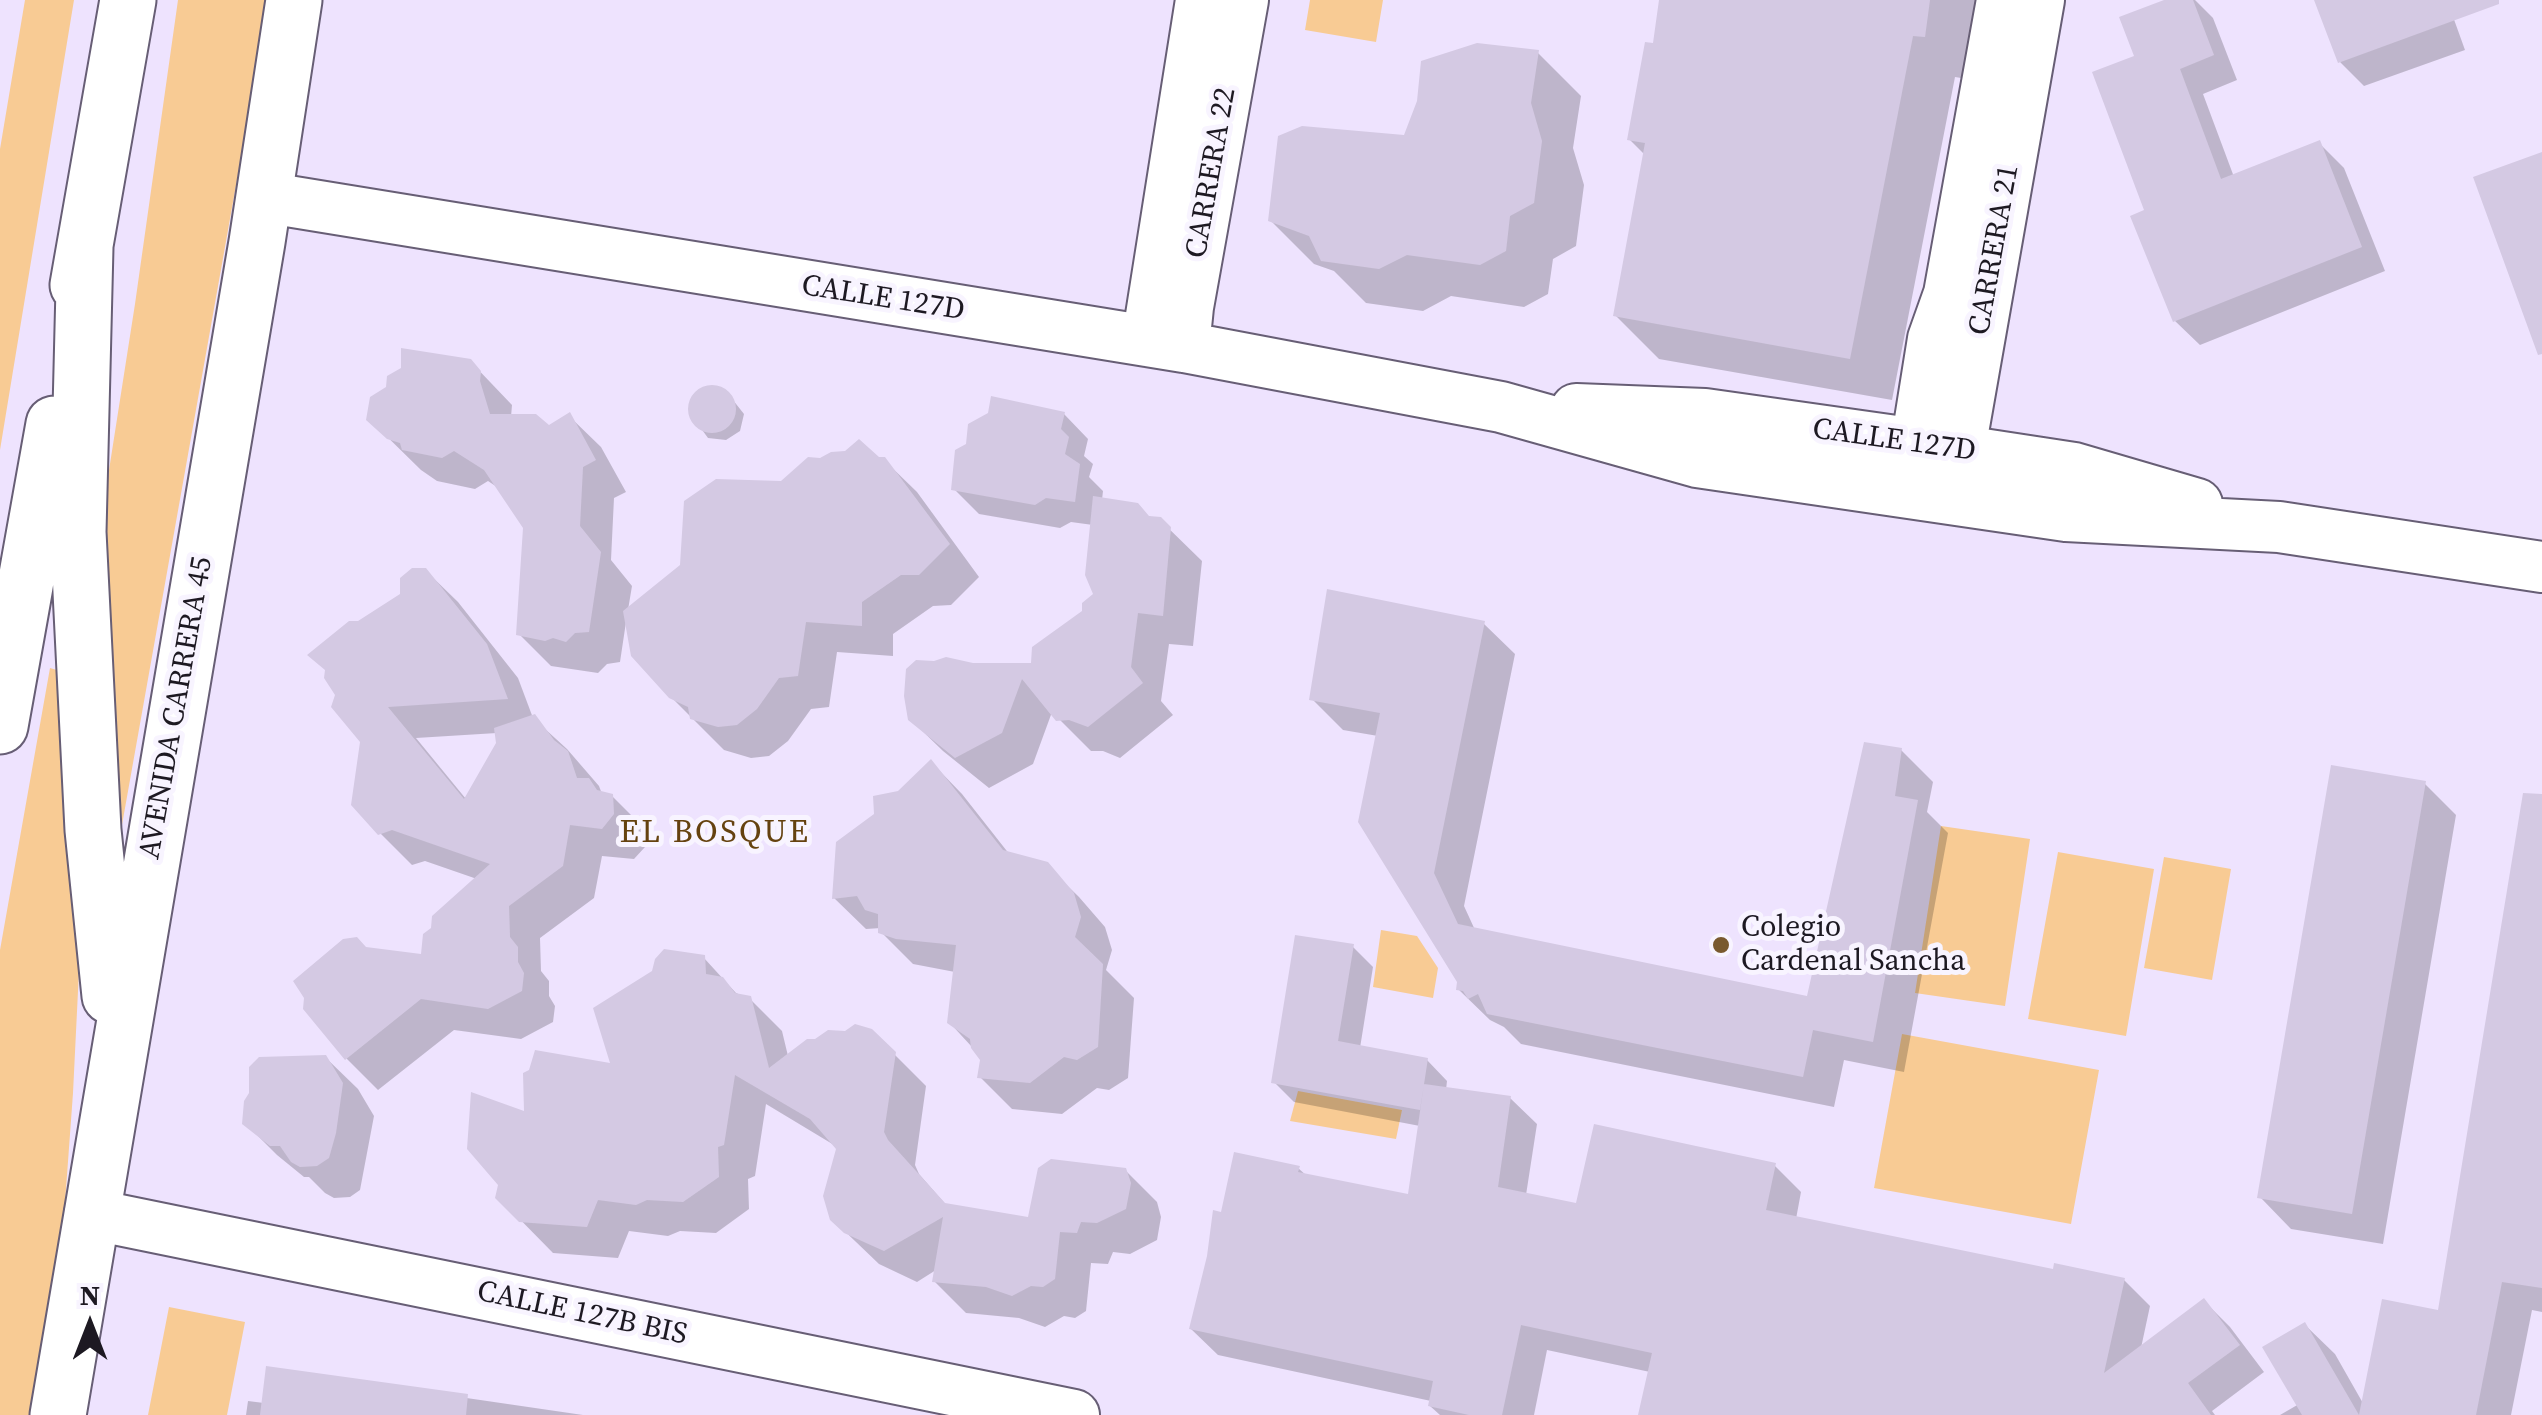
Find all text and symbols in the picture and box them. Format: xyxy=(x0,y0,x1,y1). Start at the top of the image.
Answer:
street label: CARRERA 22 xyxy=(1179,85,1245,261)
street label: CARRERA 21 xyxy=(1962,162,2028,338)
street label: CALLE 127D xyxy=(799,268,967,330)
street label: CALLE 127D xyxy=(1810,412,1978,470)
street label: AVENIDA CARRERA 45 xyxy=(133,554,221,862)
district label: EL BOSQUE xyxy=(619,815,811,853)
place label: Colegio Cardenal Sancha xyxy=(1741,910,1965,980)
marker: Colegio Cardenal Sancha xyxy=(1710,934,1732,956)
street label: CALLE 127B BIS xyxy=(474,1274,690,1354)
north arrow xyxy=(40,1275,140,1375)
text: N xyxy=(80,1276,100,1314)

